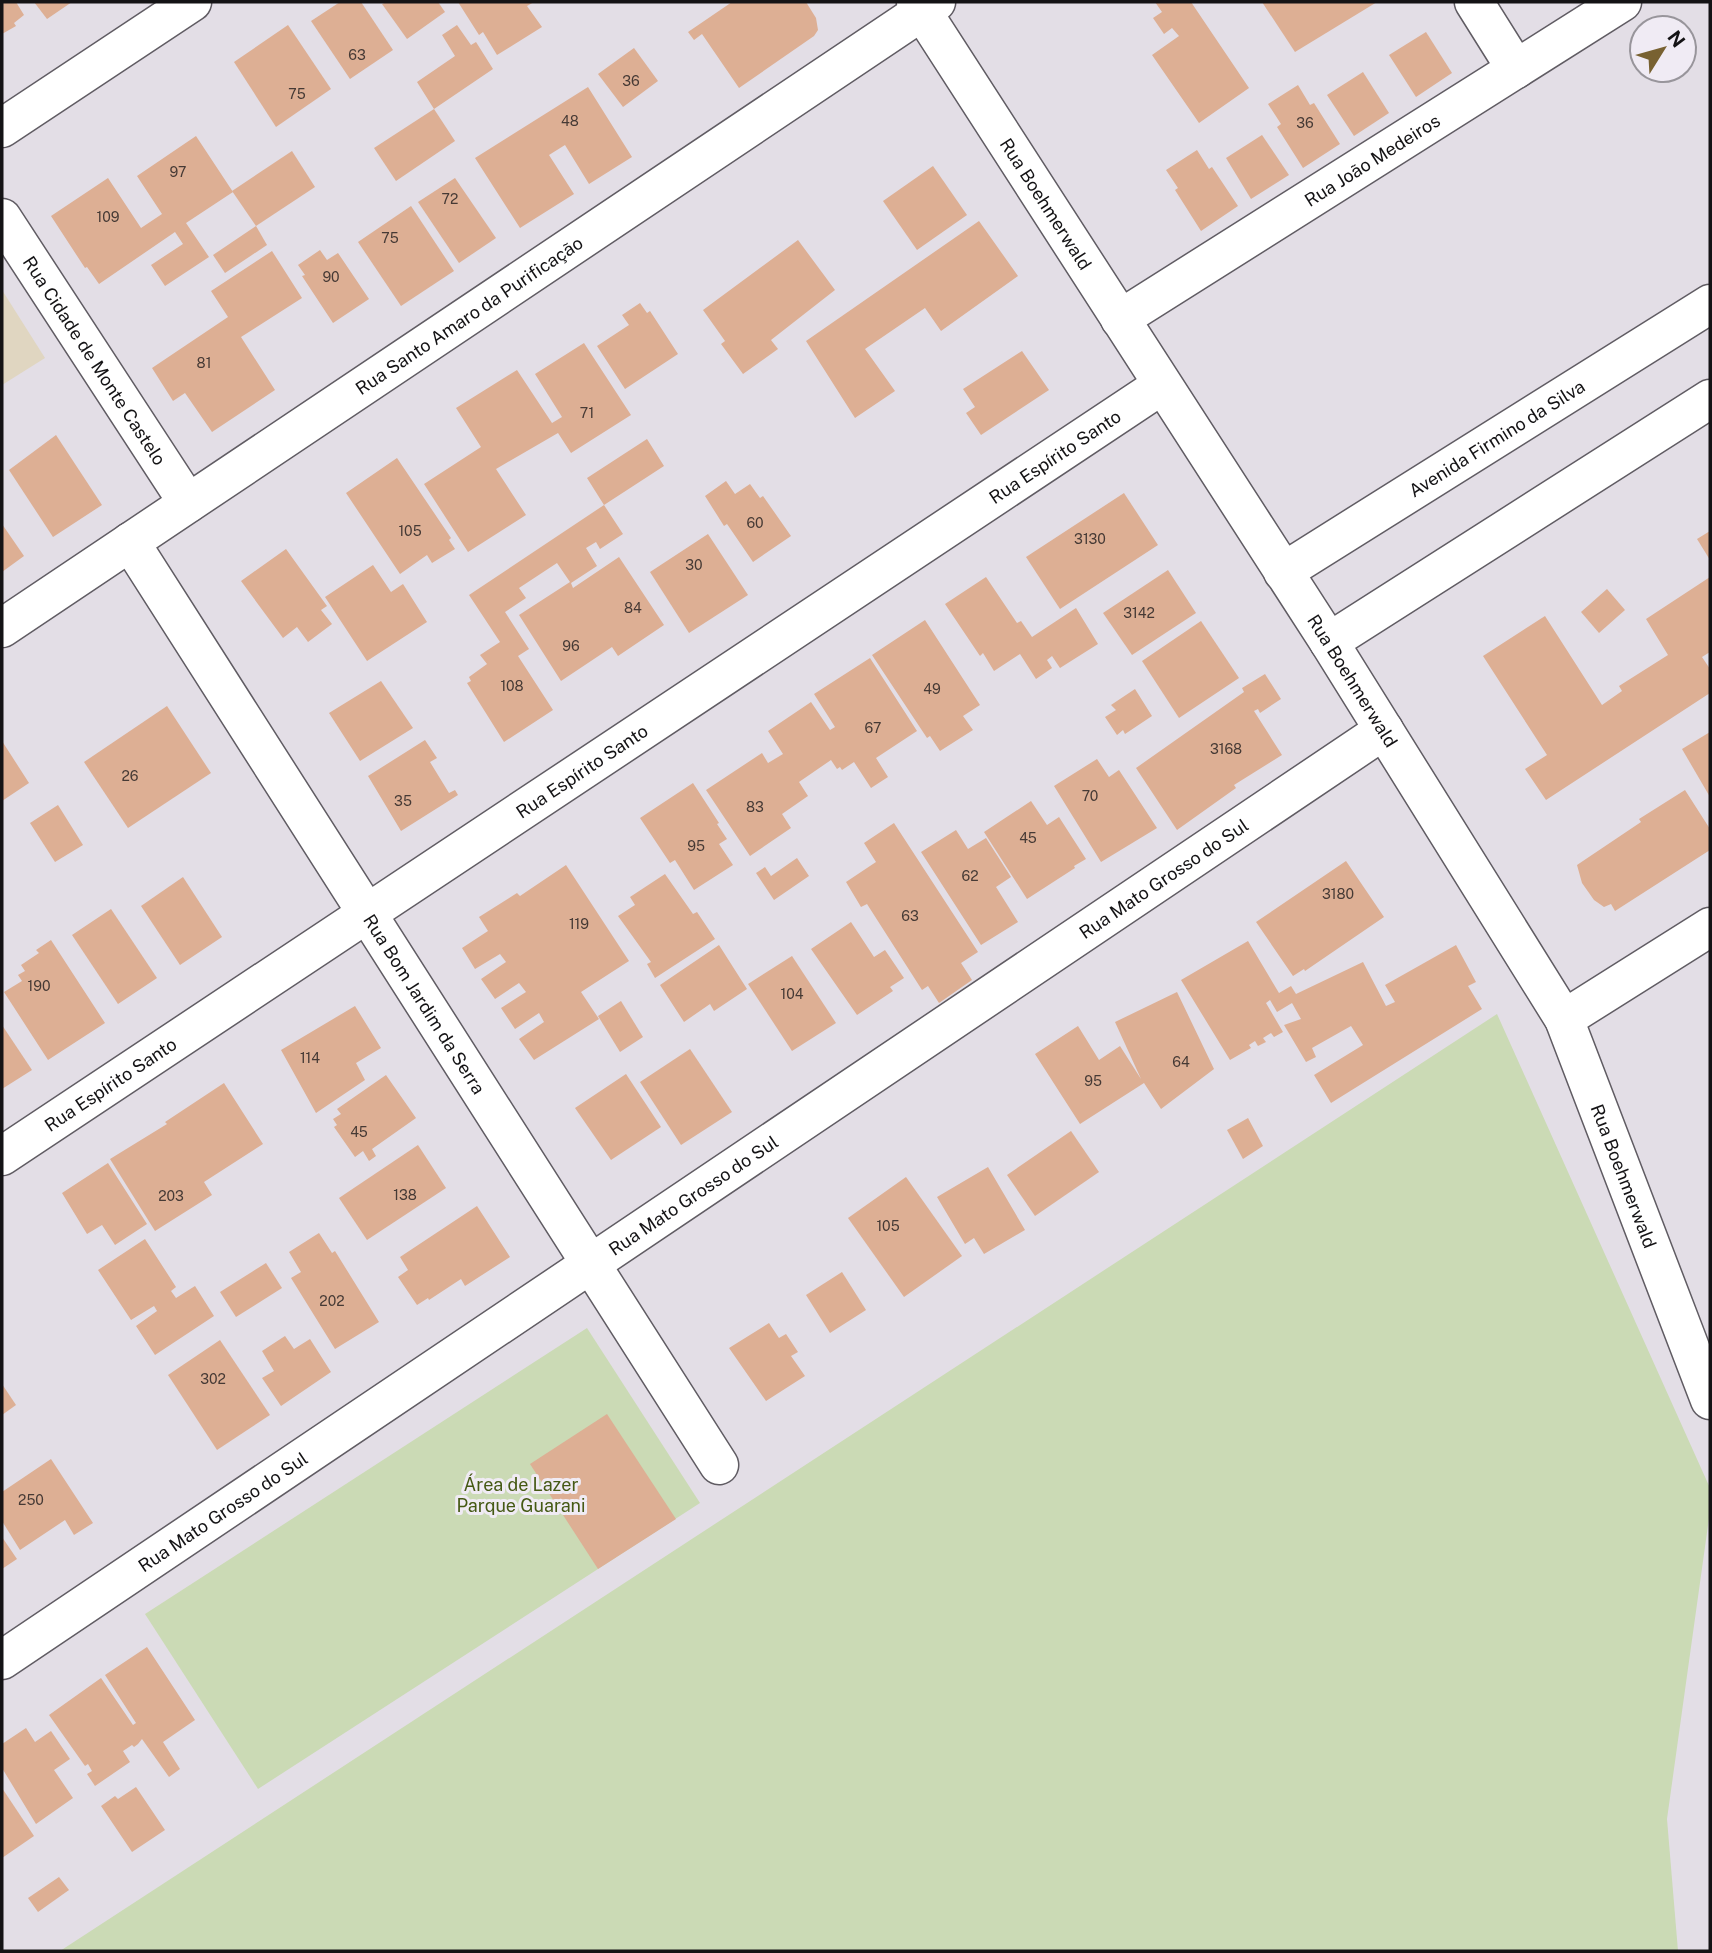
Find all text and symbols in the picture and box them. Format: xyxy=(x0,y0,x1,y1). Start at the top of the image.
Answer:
north arrow xyxy=(1628,14,1698,84)
text: N xyxy=(1663,26,1690,51)
house number: 63 xyxy=(348,47,366,63)
house number: 36 xyxy=(622,73,640,89)
house number: 75 xyxy=(288,86,306,102)
street label: Rua João Medeiros xyxy=(1300,109,1444,210)
house number: 48 xyxy=(561,113,579,129)
house number: 36 xyxy=(1296,115,1314,131)
street label: Rua Boehmerwald xyxy=(996,134,1096,273)
house number: 97 xyxy=(170,164,186,180)
house number: 72 xyxy=(442,191,458,207)
house number: 109 xyxy=(97,209,120,225)
house number: 75 xyxy=(381,230,399,246)
street label: Rua Santo Amaro da Purificação xyxy=(351,231,586,399)
street label: Rua Cidade de Monte Castelo xyxy=(19,252,171,469)
house number: 90 xyxy=(322,269,340,285)
house number: 81 xyxy=(197,355,211,371)
street label: Avenida Firmino da Silva xyxy=(1405,375,1588,501)
house number: 71 xyxy=(580,405,594,421)
street label: Rua Espírito Santo xyxy=(985,405,1125,508)
house number: 60 xyxy=(746,515,764,531)
house number: 105 xyxy=(398,523,422,539)
house number: 3130 xyxy=(1074,531,1106,547)
house number: 30 xyxy=(685,557,703,573)
house number: 84 xyxy=(624,600,642,616)
house number: 3142 xyxy=(1123,605,1155,621)
street label: Rua Boehmerwald xyxy=(1303,610,1402,751)
house number: 96 xyxy=(562,638,580,654)
house number: 108 xyxy=(500,678,524,694)
house number: 49 xyxy=(923,681,941,697)
street label: Rua Espírito Santo xyxy=(512,719,651,822)
house number: 67 xyxy=(865,720,881,736)
house number: 3168 xyxy=(1210,741,1242,757)
house number: 26 xyxy=(121,768,139,784)
house number: 70 xyxy=(1082,788,1098,804)
house number: 35 xyxy=(394,793,412,809)
house number: 83 xyxy=(746,799,764,815)
street label: Rua Mato Grosso do Sul xyxy=(1075,814,1252,943)
house number: 45 xyxy=(1019,830,1037,846)
house number: 95 xyxy=(687,838,705,854)
house number: 62 xyxy=(961,868,979,884)
house number: 3180 xyxy=(1322,886,1354,902)
house number: 63 xyxy=(901,908,919,924)
street label: Rua Bom Jardim da Serra xyxy=(360,910,490,1098)
house number: 119 xyxy=(569,916,589,932)
house number: 190 xyxy=(28,978,50,994)
house number: 104 xyxy=(780,986,804,1002)
street label: Rua Espírito Santo xyxy=(40,1033,180,1135)
house number: 114 xyxy=(300,1050,320,1066)
house number: 64 xyxy=(1172,1054,1190,1070)
house number: 95 xyxy=(1084,1073,1102,1089)
street label: Rua Boehmerwald xyxy=(1587,1101,1661,1251)
house number: 45 xyxy=(350,1124,368,1140)
street label: Rua Mato Grosso do Sul xyxy=(605,1131,782,1259)
house number: 138 xyxy=(393,1187,417,1203)
house number: 203 xyxy=(158,1188,184,1204)
house number: 105 xyxy=(876,1218,900,1234)
house number: 202 xyxy=(319,1293,345,1309)
house number: 302 xyxy=(200,1371,226,1387)
street label: Rua Mato Grosso do Sul xyxy=(134,1447,311,1576)
park label: Área de Lazer Parque Guarani xyxy=(457,1473,585,1516)
house number: 250 xyxy=(18,1492,44,1508)

